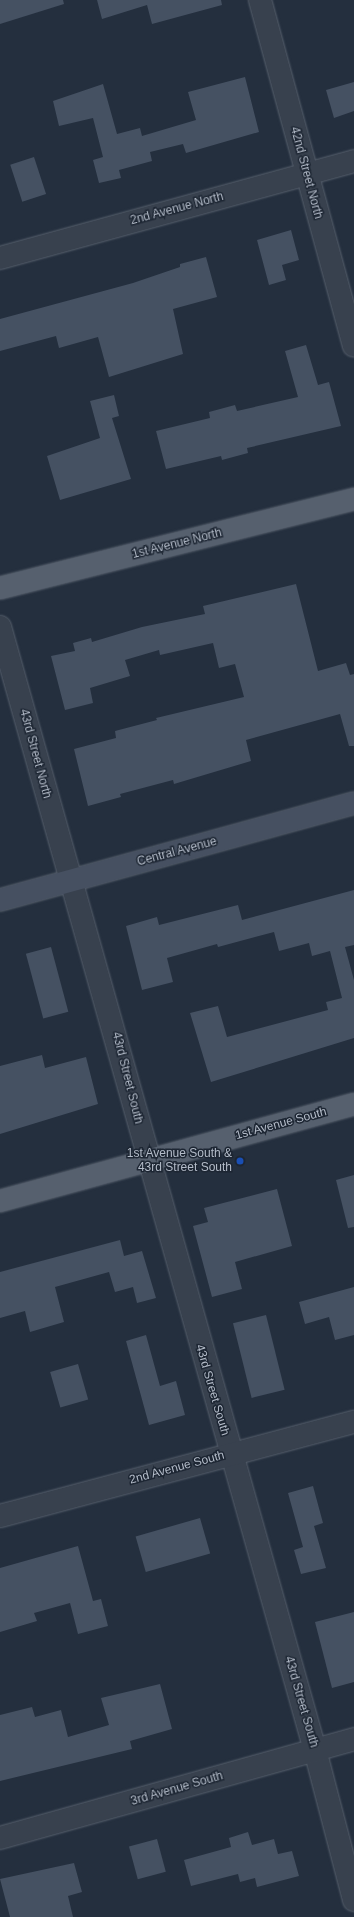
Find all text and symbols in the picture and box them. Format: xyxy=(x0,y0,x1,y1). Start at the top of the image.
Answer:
street label: 42nd Street North xyxy=(287,125,325,221)
street label: 2nd Avenue North xyxy=(129,190,225,228)
street label: 1st Avenue North xyxy=(130,526,224,562)
street label: 43rd Street North xyxy=(16,708,54,800)
street label: Central Avenue xyxy=(135,834,219,870)
street label: 43rd Street South xyxy=(109,1031,145,1125)
street label: 1st Avenue South xyxy=(233,1105,329,1143)
place label: 1st Avenue South & 43rd Street South xyxy=(126,1147,232,1175)
marker: 1st Avenue South & 43rd Street South xyxy=(235,1156,245,1166)
street label: 43rd Street South xyxy=(192,1343,232,1437)
street label: 2nd Avenue South xyxy=(128,1448,226,1488)
street label: 43rd Street South xyxy=(281,1655,321,1749)
street label: 3rd Avenue South xyxy=(129,1769,225,1809)

